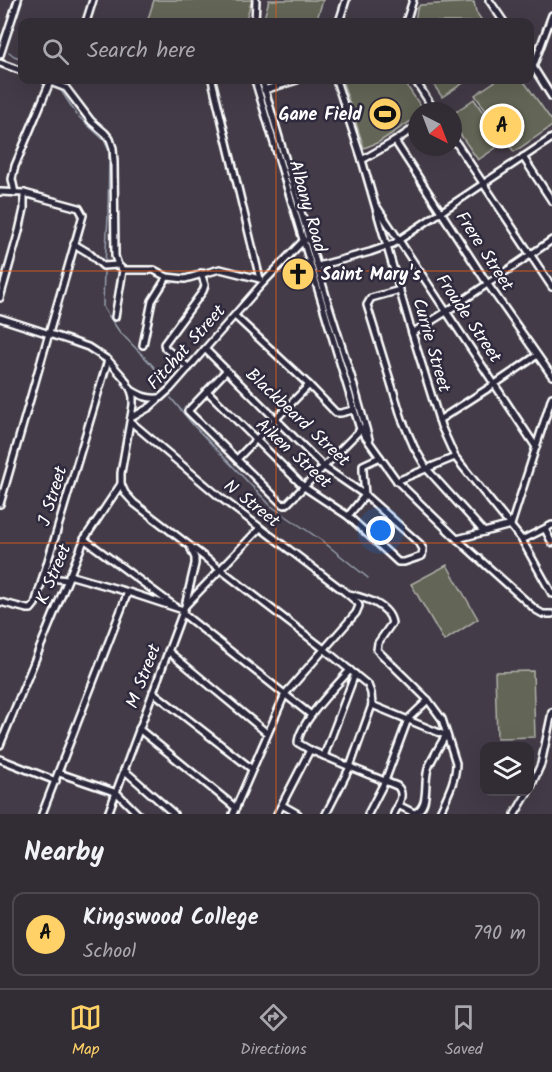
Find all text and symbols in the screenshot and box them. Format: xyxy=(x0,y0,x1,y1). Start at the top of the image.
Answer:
search box xyxy=(18,18,534,84)
text: Search here xyxy=(87,34,195,69)
icon: search xyxy=(39,35,72,68)
sports icon: Gane Field xyxy=(367,96,403,132)
place label: Gane Field xyxy=(279,101,362,130)
north arrow xyxy=(408,102,462,156)
pin: A xyxy=(482,104,522,148)
street label: Albany Road xyxy=(280,157,334,257)
street label: Frere Street xyxy=(447,206,521,298)
church icon: Saint Mary's xyxy=(280,256,316,292)
place label: Saint Mary's xyxy=(321,261,421,290)
street label: Froude Street xyxy=(427,268,509,370)
street label: Currie Street xyxy=(403,295,458,397)
street label: Fitchat Street xyxy=(141,298,234,397)
street label: Blackbeard Street xyxy=(238,362,357,475)
street label: Aiken Street xyxy=(248,412,338,497)
street label: J Street xyxy=(31,462,77,530)
street label: N Street xyxy=(217,473,286,536)
your location xyxy=(366,516,395,545)
street label: K Street xyxy=(29,539,81,609)
street label: M Street xyxy=(119,639,170,713)
map controls xyxy=(480,742,534,796)
button: layers xyxy=(480,742,534,796)
text: Nearby xyxy=(24,832,104,874)
text: Kingswood College xyxy=(83,901,258,936)
text: A xyxy=(39,918,52,950)
text: 790 m xyxy=(473,918,526,950)
text: School xyxy=(83,936,136,968)
tab: Map xyxy=(69,1001,102,1062)
tab: Directions xyxy=(240,1001,307,1062)
tab: Saved xyxy=(445,1001,483,1062)

